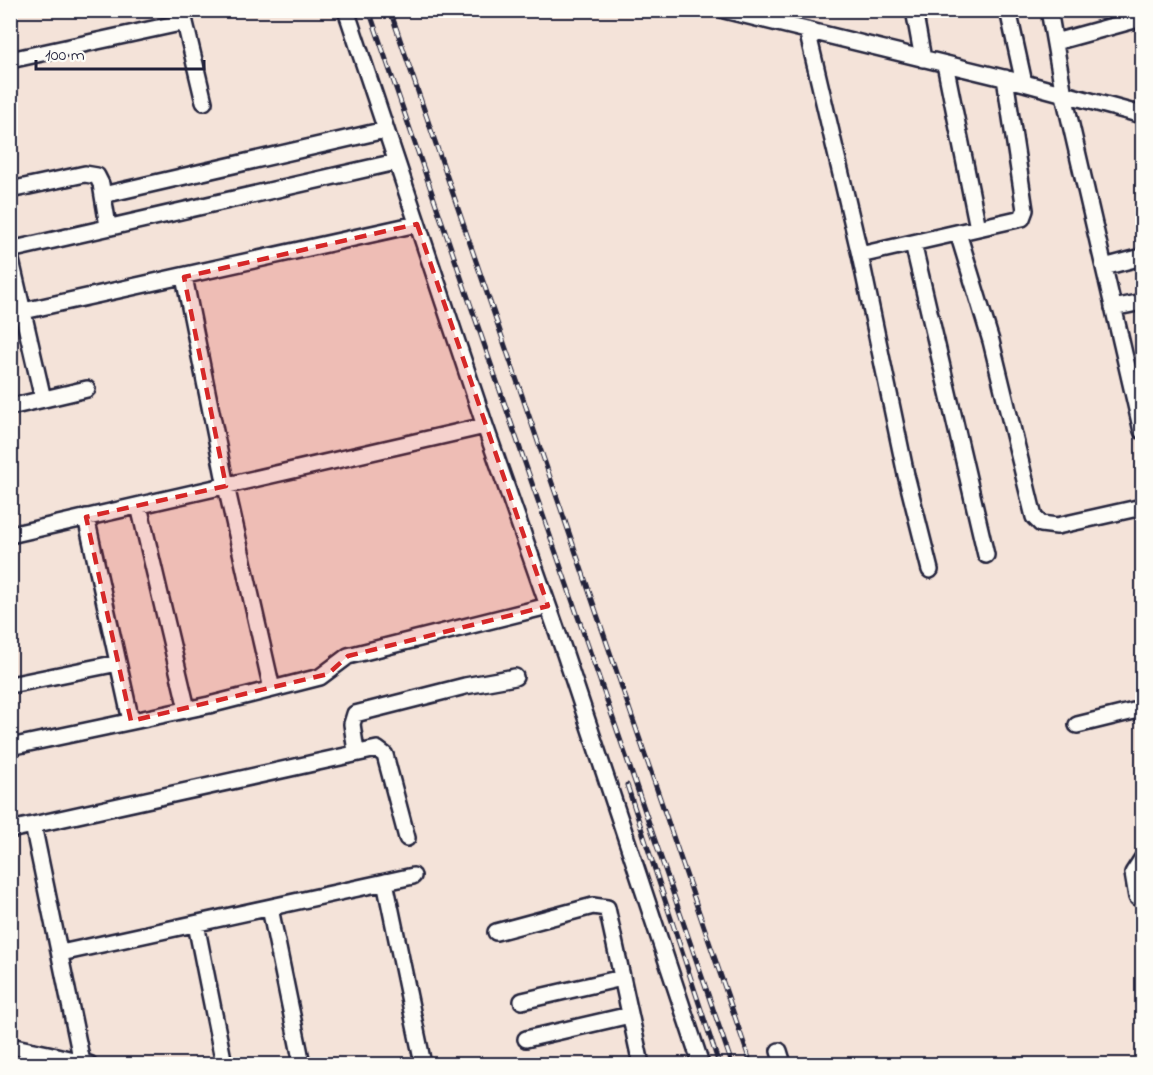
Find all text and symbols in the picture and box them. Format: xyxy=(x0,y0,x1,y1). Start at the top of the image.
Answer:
scale bar xyxy=(36,33,204,71)
text: 100 m xyxy=(45,43,85,69)

